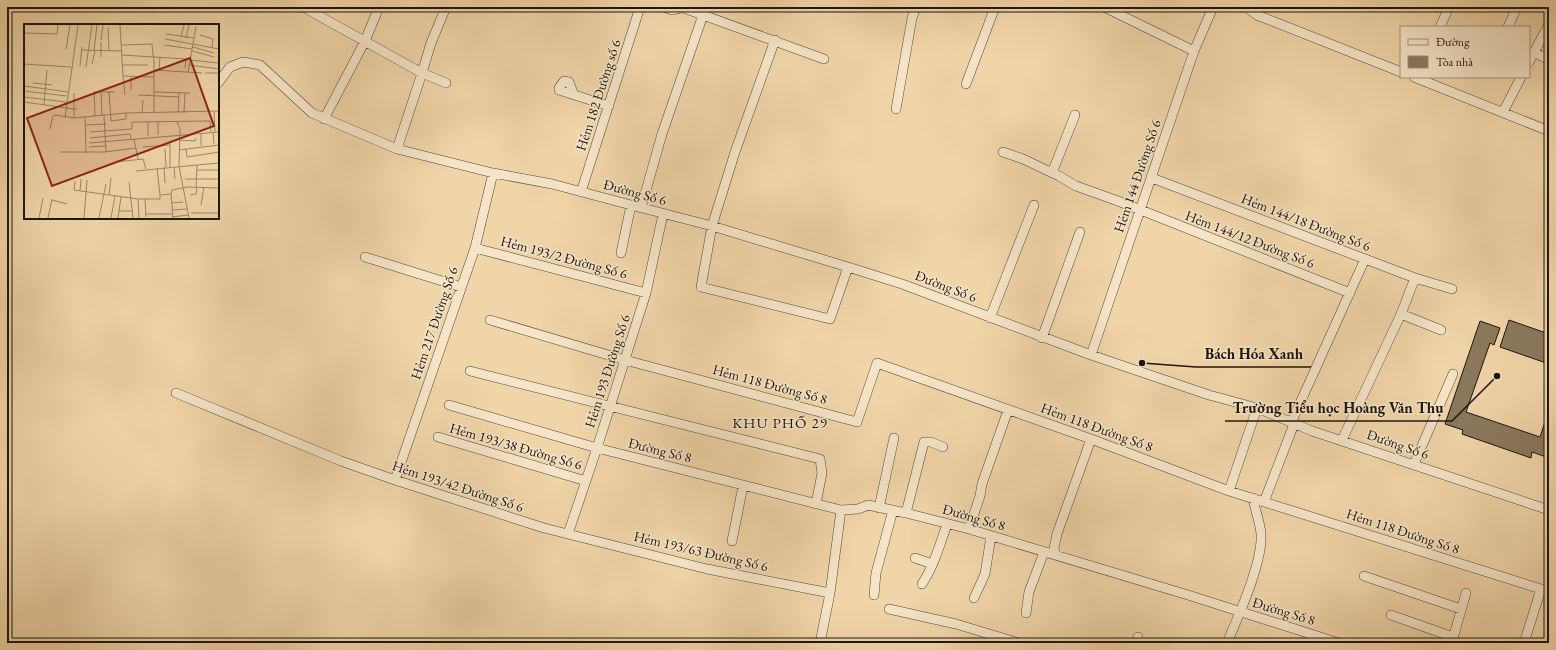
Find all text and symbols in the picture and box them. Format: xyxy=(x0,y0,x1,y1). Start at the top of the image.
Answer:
inset map xyxy=(24,24,219,219)
legend xyxy=(1400,26,1530,78)
text: Đường xyxy=(1436,34,1470,50)
street label: Hẻm 182 Đường số 6 xyxy=(571,37,625,153)
text: Tòa nhà xyxy=(1436,54,1473,70)
street label: Hẻm 144 Đường Số 6 xyxy=(1109,117,1165,235)
street label: Đường Số 6 xyxy=(601,175,669,209)
street label: Hẻm 144/18 Đường Số 6 xyxy=(1239,189,1374,255)
street label: Hẻm 144/12 Đường Số 6 xyxy=(1183,206,1318,272)
street label: Hẻm 193/2 Đường Số 6 xyxy=(499,231,630,283)
street label: Hẻm 217 Đường Số 6 xyxy=(406,264,462,382)
street label: Đường Số 6 xyxy=(913,266,980,306)
street label: Hẻm 193 Đường Số 6 xyxy=(580,312,634,430)
callout: Bách Hóa Xanh xyxy=(1196,340,1311,367)
text: Bách Hóa Xanh xyxy=(1205,344,1304,363)
street label: Hẻm 118 Đường Số 8 xyxy=(711,360,830,408)
callout: Trường Tiểu học Hoàng Văn Thụ xyxy=(1225,394,1452,421)
street label: Hẻm 118 Đường Số 8 xyxy=(1038,398,1156,456)
text: Trường Tiểu học Hoàng Văn Thụ xyxy=(1233,398,1444,417)
district label: KHU PHỐ 29 xyxy=(732,413,828,432)
street label: Hẻm 193/38 Đường Số 6 xyxy=(448,418,585,474)
street label: Đường Số 6 xyxy=(1364,425,1432,463)
street label: Đường Số 8 xyxy=(626,433,694,467)
street label: Hẻm 193/42 Đường Số 6 xyxy=(390,456,526,516)
street label: Đường Số 8 xyxy=(940,499,1008,535)
street label: Hẻm 118 Đường Số 8 xyxy=(1344,504,1462,558)
street label: Hẻm 193/63 Đường Số 6 xyxy=(632,527,770,575)
street label: Đường Số 8 xyxy=(1250,593,1318,629)

